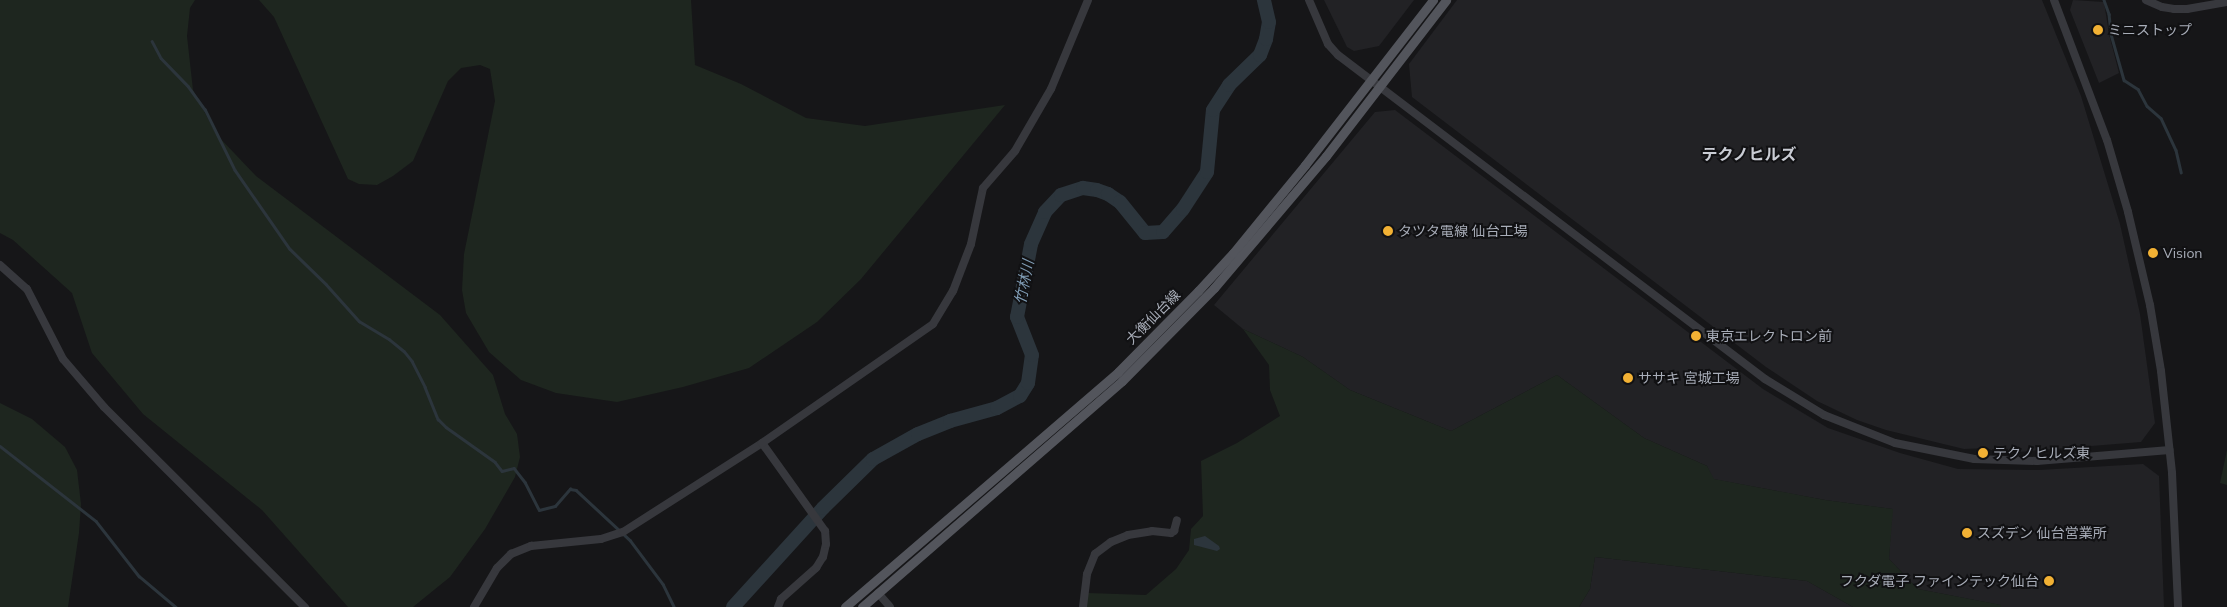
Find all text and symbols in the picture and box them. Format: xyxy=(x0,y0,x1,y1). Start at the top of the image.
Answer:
place label: ミニストップ xyxy=(2108,22,2192,38)
marker: ミニストップ xyxy=(2092,24,2104,36)
district label: テクノヒルズ xyxy=(1701,144,1797,164)
place label: タツタ電線 仙台工場 xyxy=(1398,223,1528,239)
marker: タツタ電線 仙台工場 xyxy=(1382,225,1394,237)
place label: Vision xyxy=(2163,245,2203,261)
marker: Vision xyxy=(2147,247,2159,259)
water label: 竹林川 xyxy=(1011,258,1037,306)
street label: 大衡仙台線 xyxy=(1122,286,1184,348)
place label: 東京エレクトロン前 xyxy=(1706,328,1832,344)
marker: 東京エレクトロン前 xyxy=(1690,330,1702,342)
place label: ササキ 宮城工場 xyxy=(1638,370,1740,386)
marker: ササキ 宮城工場 xyxy=(1622,372,1634,384)
place label: テクノヒルズ東 xyxy=(1993,445,2091,461)
marker: テクノヒルズ東 xyxy=(1977,447,1989,459)
place label: スズデン 仙台営業所 xyxy=(1977,525,2107,541)
marker: スズデン 仙台営業所 xyxy=(1961,527,1973,539)
place label: フクダ電子 ファインテック仙台 xyxy=(1839,573,2039,589)
marker: フクダ電子 ファインテック仙台 xyxy=(2043,575,2055,587)

